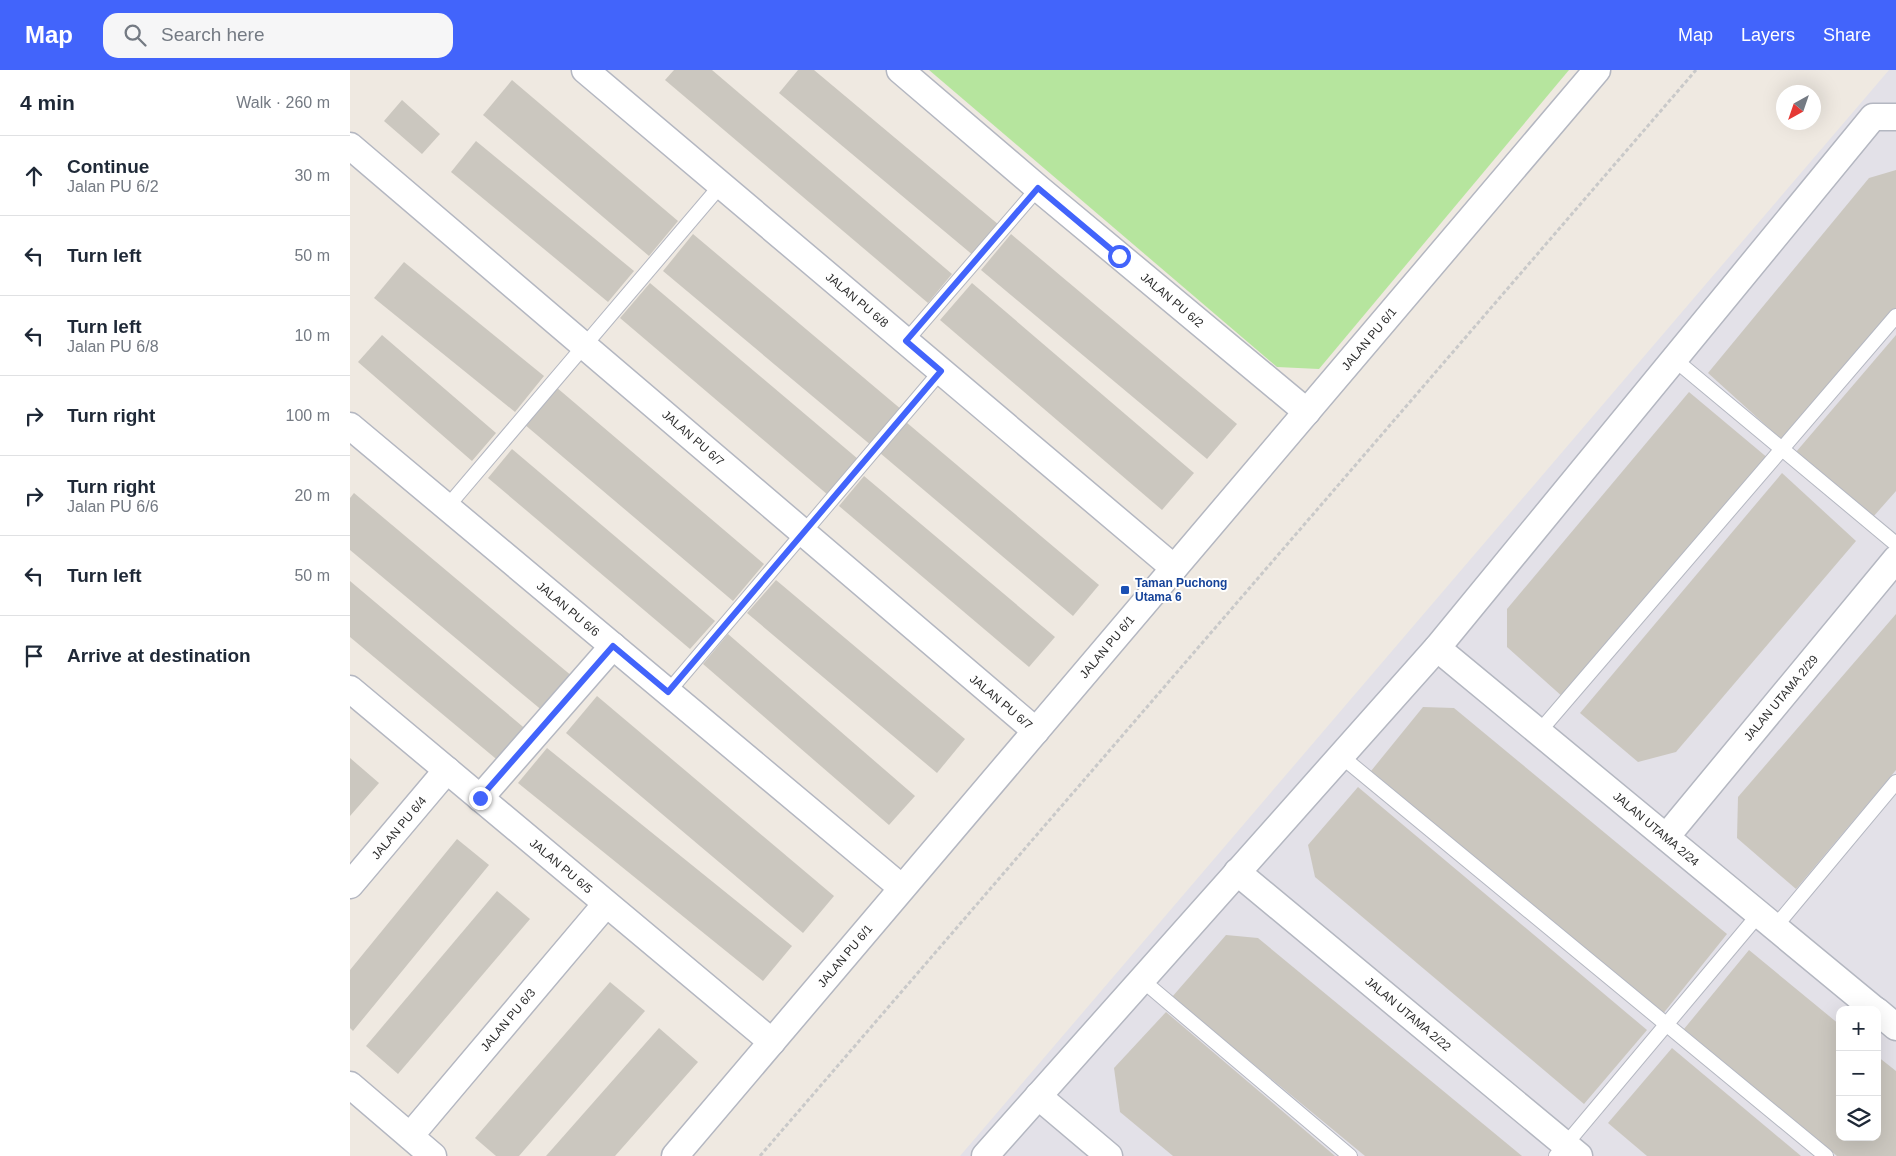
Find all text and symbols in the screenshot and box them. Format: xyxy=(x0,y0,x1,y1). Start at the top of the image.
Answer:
search box xyxy=(103,13,453,58)
text: Map xyxy=(25,21,73,48)
icon: search xyxy=(121,21,149,49)
text: Search here xyxy=(161,24,265,45)
text: Map xyxy=(1678,25,1713,45)
text: Layers xyxy=(1741,25,1795,45)
text: Share xyxy=(1823,25,1871,45)
north arrow xyxy=(1776,85,1821,130)
text: 4 min xyxy=(20,91,75,114)
text: Walk · 260 m xyxy=(236,94,330,111)
text: Continue xyxy=(67,156,149,177)
icon: ahead xyxy=(20,162,48,190)
text: 30 m xyxy=(294,167,330,184)
text: Jalan PU 6/2 xyxy=(67,178,159,195)
icon: left xyxy=(20,242,48,270)
text: Turn left xyxy=(67,245,142,266)
route start xyxy=(1108,245,1131,268)
text: 50 m xyxy=(294,247,330,264)
street label: JALAN PU 6/8 xyxy=(823,270,891,330)
street label: JALAN PU 6/2 xyxy=(1138,270,1206,330)
street label: JALAN PU 6/1 xyxy=(1339,305,1399,373)
text: Turn left xyxy=(67,316,142,337)
icon: left xyxy=(20,322,48,350)
text: 10 m xyxy=(294,327,330,344)
text: Jalan PU 6/8 xyxy=(67,338,159,355)
icon: right xyxy=(20,402,48,430)
text: Turn right xyxy=(67,405,155,426)
text: 100 m xyxy=(286,407,330,424)
street label: JALAN PU 6/7 xyxy=(659,407,727,469)
text: Turn right xyxy=(67,476,155,497)
icon: right xyxy=(20,482,48,510)
text: 20 m xyxy=(294,487,330,504)
text: Jalan PU 6/6 xyxy=(67,498,159,515)
icon: left xyxy=(20,562,48,590)
text: Turn left xyxy=(67,565,142,586)
text: 50 m xyxy=(294,567,330,584)
place label: Taman Puchong Utama 6 xyxy=(1135,576,1227,604)
street label: JALAN PU 6/6 xyxy=(534,579,602,639)
marker: Taman Puchong Utama 6 xyxy=(1119,584,1131,596)
street label: JALAN PU 6/1 xyxy=(1077,613,1137,681)
icon: arrive xyxy=(20,642,48,670)
text: Arrive at destination xyxy=(67,645,251,666)
street label: JALAN UTAMA 2/29 xyxy=(1741,652,1821,744)
street label: JALAN PU 6/7 xyxy=(967,672,1035,732)
route end xyxy=(469,787,492,810)
street label: JALAN UTAMA 2/24 xyxy=(1610,789,1702,869)
street label: JALAN PU 6/4 xyxy=(369,794,429,862)
street label: JALAN PU 6/5 xyxy=(527,836,595,896)
street label: JALAN PU 6/1 xyxy=(815,922,875,990)
street label: JALAN UTAMA 2/22 xyxy=(1362,974,1454,1054)
street label: JALAN PU 6/3 xyxy=(478,986,538,1054)
map controls xyxy=(1836,1006,1881,1141)
button: + xyxy=(1836,1006,1881,1051)
button: − xyxy=(1836,1051,1881,1096)
button: layers xyxy=(1836,1096,1881,1141)

